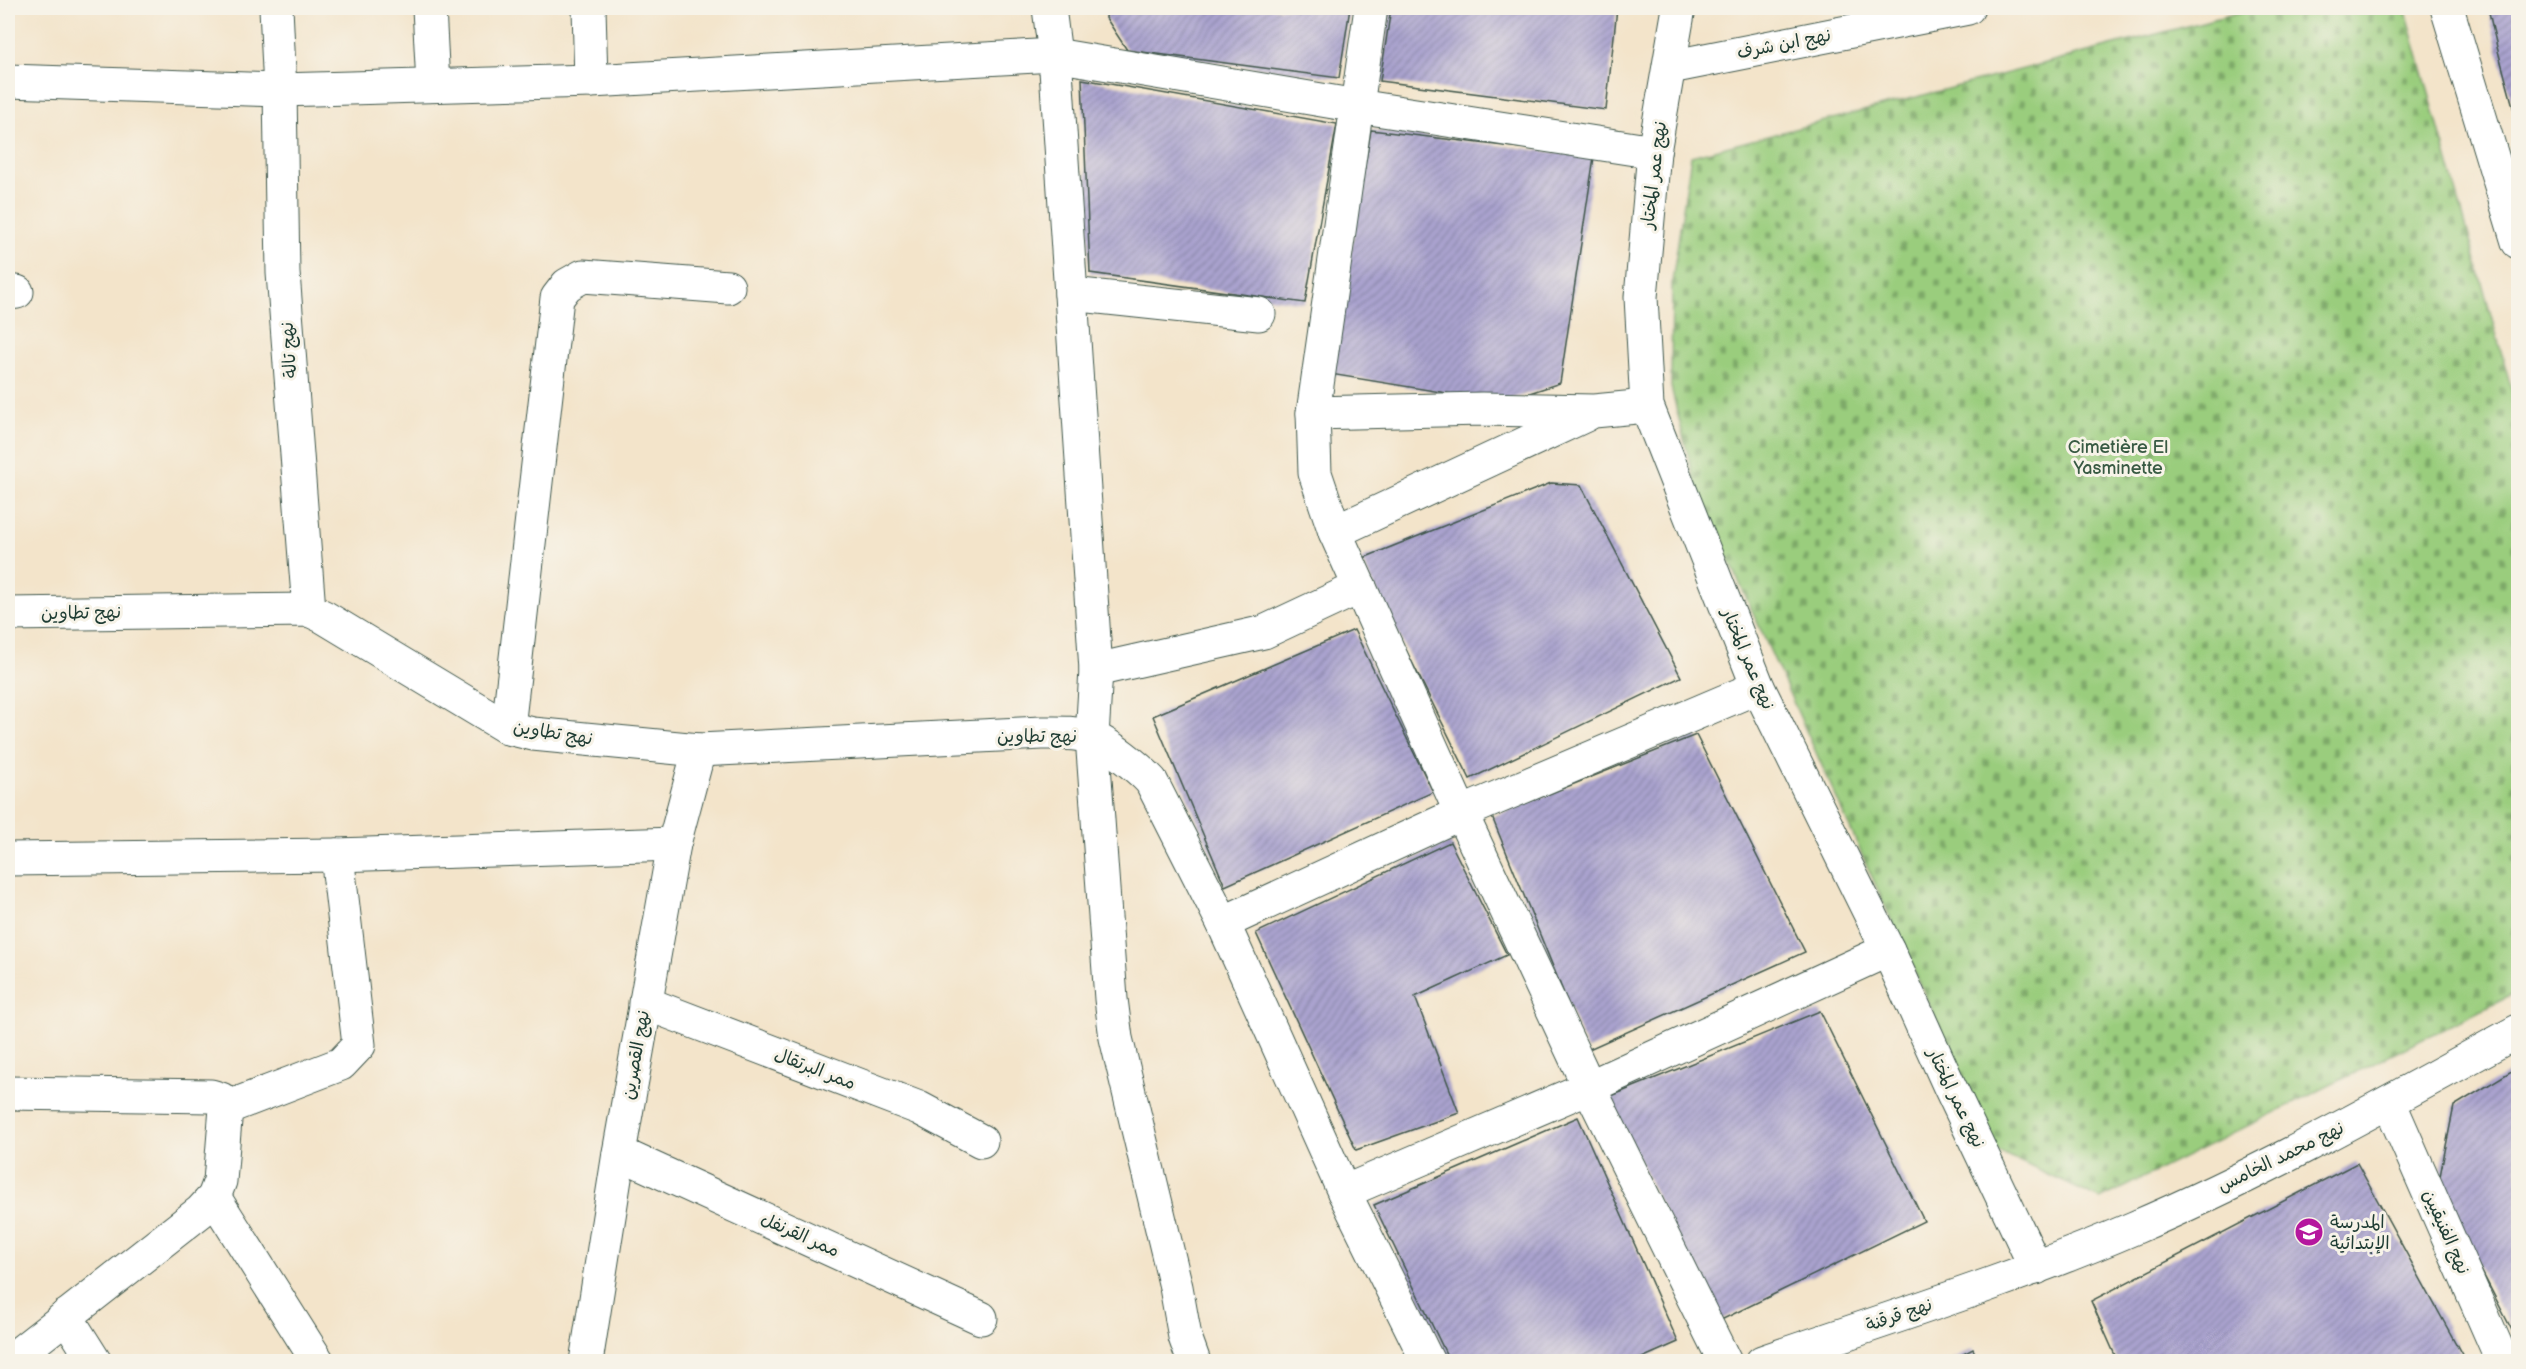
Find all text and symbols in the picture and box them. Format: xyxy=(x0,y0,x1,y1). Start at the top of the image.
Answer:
street label: نهج ابن شرف xyxy=(1735,25,1833,64)
street label: نهج عمر المختار xyxy=(1637,120,1672,232)
street label: نهج تالة xyxy=(277,321,302,379)
park label: Cimetière El Yasminette xyxy=(2068,437,2168,479)
street label: نهج تطاوين xyxy=(41,602,121,625)
street label: نهج عمر المختار xyxy=(1715,603,1779,713)
street label: نهج تطاوين xyxy=(512,716,594,751)
street label: نهج تطاوين xyxy=(997,726,1077,748)
street label: نهج القصرين xyxy=(618,1009,655,1102)
street label: نهج عمر المختار xyxy=(1921,1043,1989,1152)
street label: ممر البرتقال xyxy=(771,1044,859,1094)
street label: نهج محمد الخامس xyxy=(2214,1117,2348,1198)
street label: نهج الفنيقيين xyxy=(2417,1186,2474,1278)
street label: ممر القرنفل xyxy=(757,1208,843,1262)
place label: المدرسة الإبتدائية xyxy=(2330,1212,2390,1254)
school or university icon: المدرسة الإبتدائية xyxy=(2293,1216,2325,1248)
street label: نهج قرقنة xyxy=(1863,1294,1935,1337)

